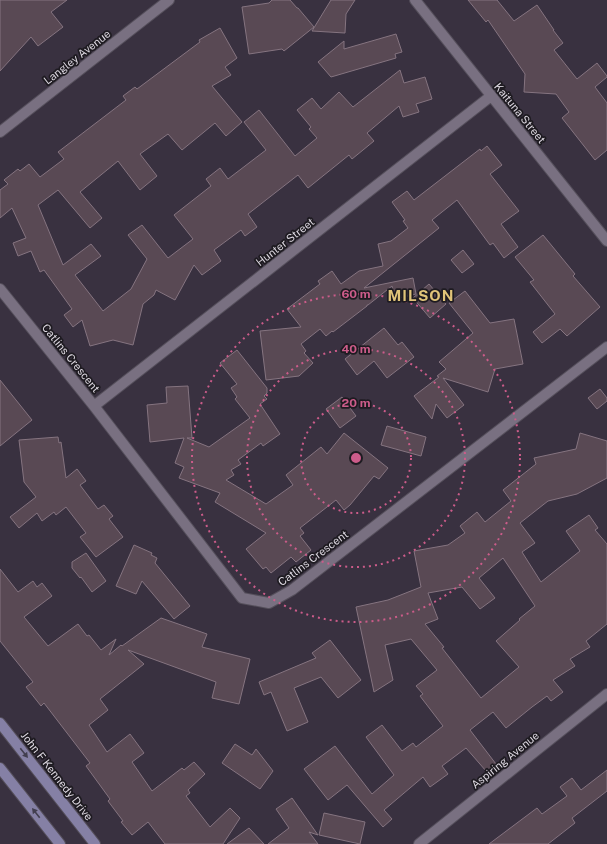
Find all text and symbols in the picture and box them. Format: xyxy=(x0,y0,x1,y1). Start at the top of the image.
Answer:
street label: Langley Avenue xyxy=(41,27,113,87)
street label: Kaituna Street xyxy=(492,80,548,146)
street label: Hunter Street xyxy=(254,216,316,268)
text: 60 m xyxy=(341,287,371,301)
district label: MILSON xyxy=(388,287,454,304)
street label: Catlins Crescent xyxy=(40,321,102,395)
text: 40 m xyxy=(341,342,371,356)
text: 20 m xyxy=(342,396,371,410)
centre of rings xyxy=(349,451,363,465)
street label: Catlins Crescent xyxy=(276,528,350,588)
street label: John F Kennedy Drive xyxy=(19,729,95,823)
street label: Aspiring Avenue xyxy=(469,729,541,791)
one-way arrow xyxy=(20,748,28,759)
one-way arrow xyxy=(31,808,40,819)

